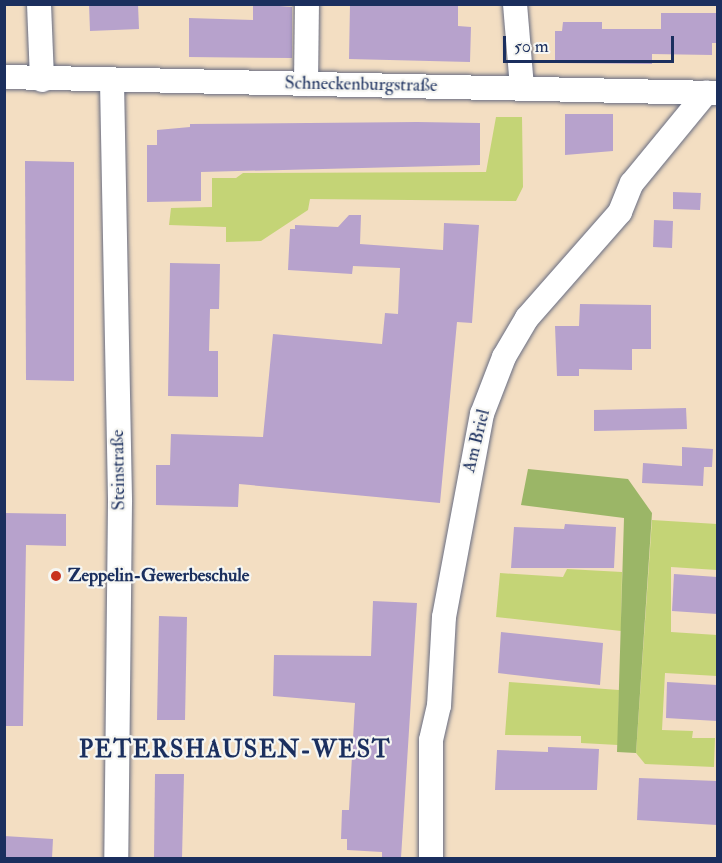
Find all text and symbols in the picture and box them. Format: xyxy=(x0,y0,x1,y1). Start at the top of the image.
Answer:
scale bar xyxy=(506,24,677,62)
text: 50 m xyxy=(514,35,549,58)
street label: Schneckenburgstraße xyxy=(284,73,438,97)
street label: Am Briel xyxy=(459,407,495,475)
street label: Steinstraße xyxy=(107,429,131,511)
place label: Zeppelin-Gewerbeschule xyxy=(68,565,249,587)
marker: Zeppelin-Gewerbeschule xyxy=(49,569,63,583)
district label: PETERSHAUSEN-WEST xyxy=(79,736,391,764)

